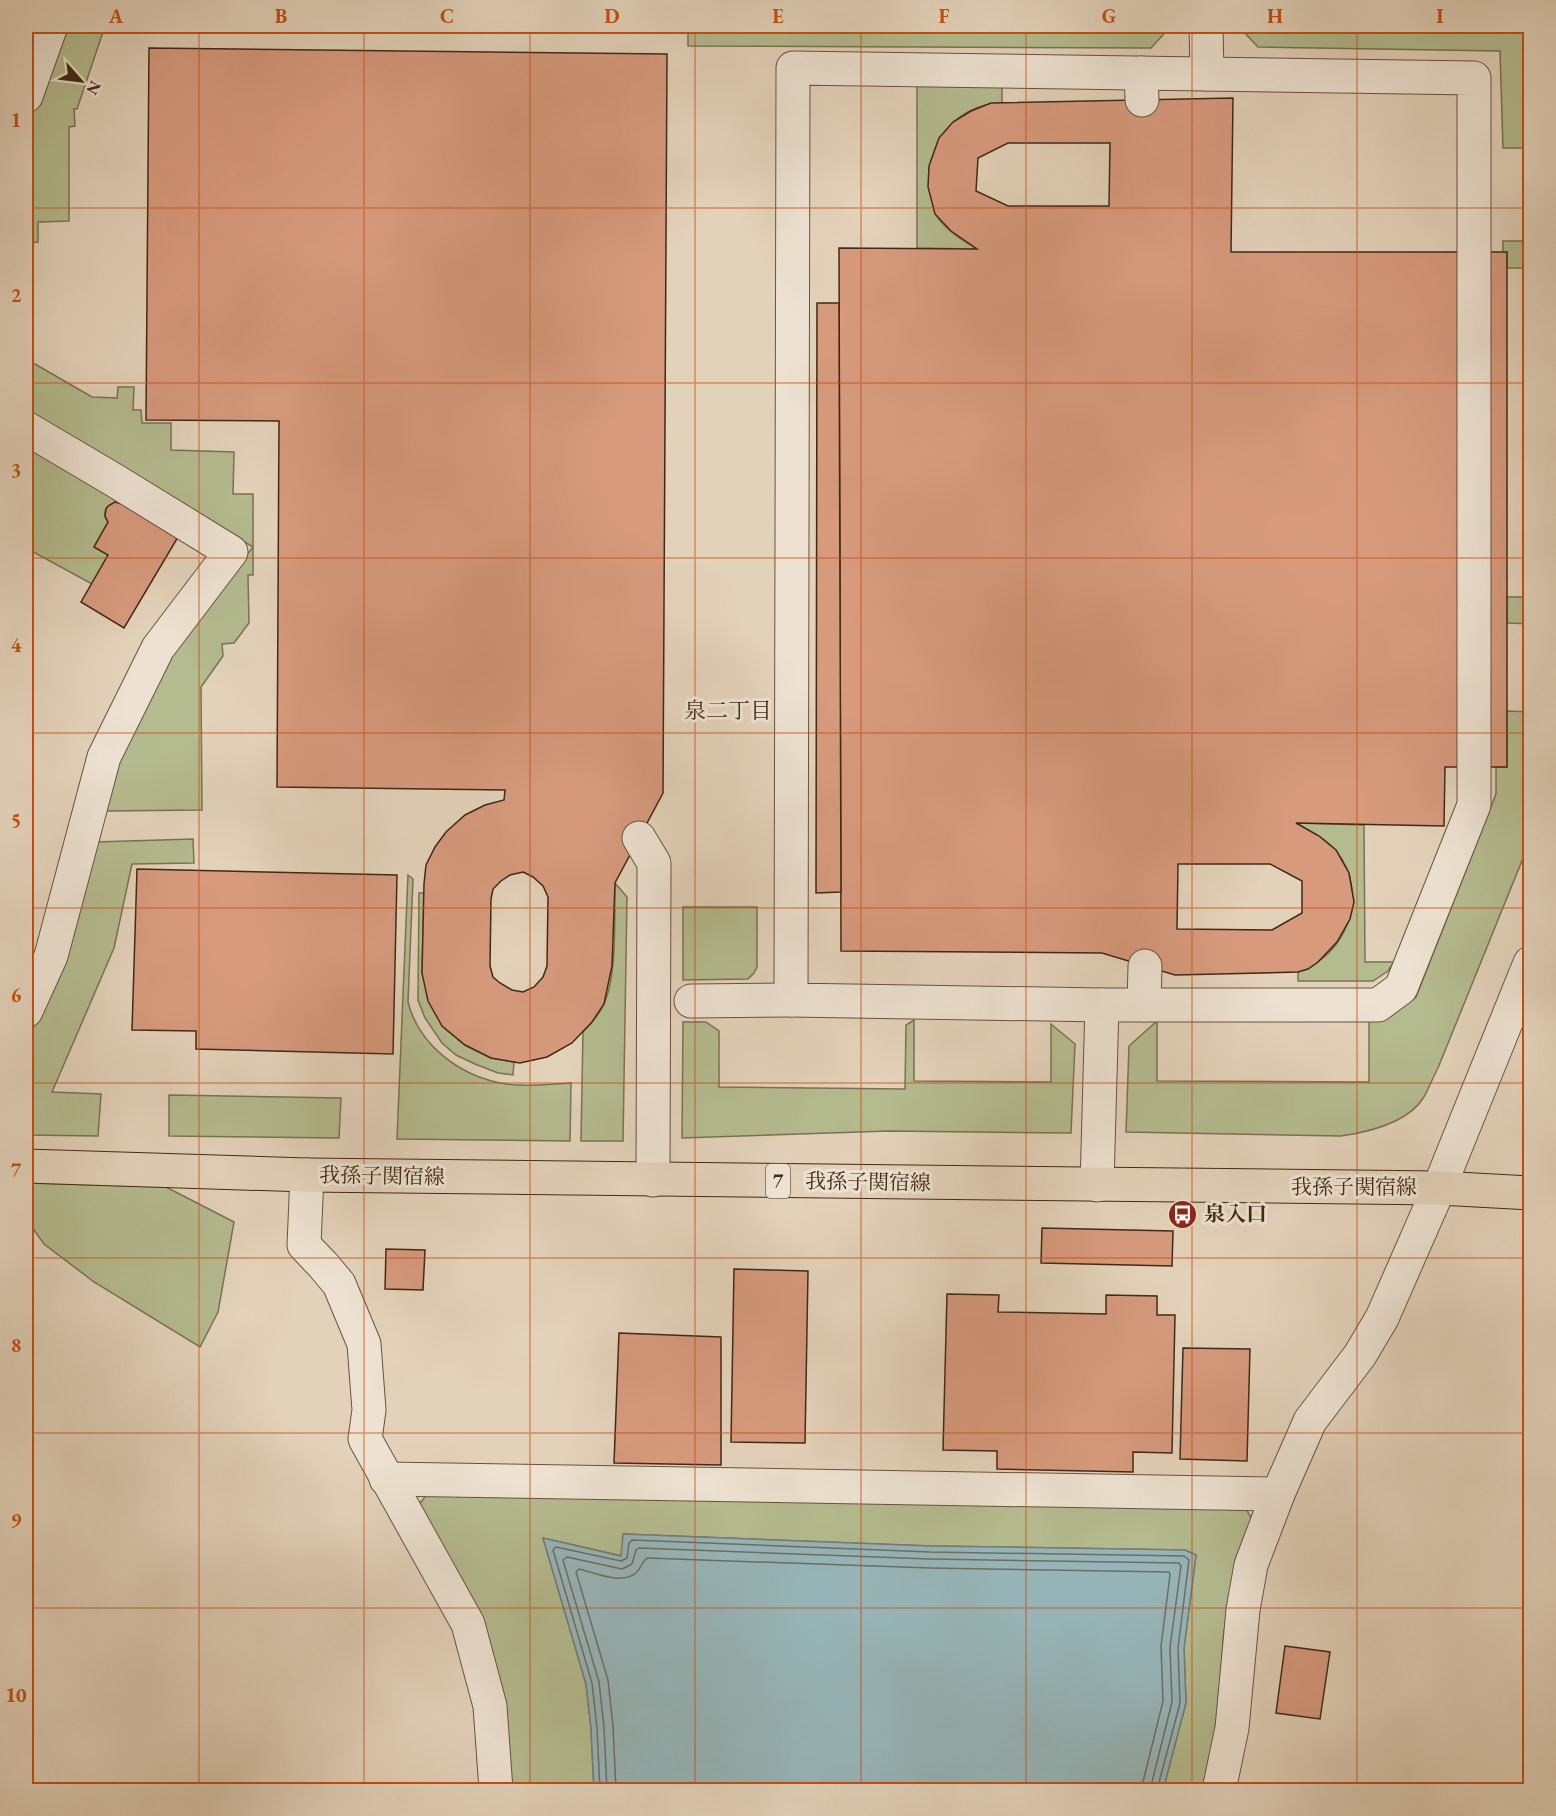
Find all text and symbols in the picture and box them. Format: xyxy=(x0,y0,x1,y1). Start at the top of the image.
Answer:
text: A xyxy=(108,3,124,29)
text: B xyxy=(275,3,287,29)
text: C xyxy=(440,3,454,29)
text: D xyxy=(604,3,620,29)
text: E xyxy=(772,3,784,29)
text: F xyxy=(939,3,950,29)
text: G xyxy=(1102,3,1116,29)
text: H xyxy=(1267,3,1283,29)
text: I xyxy=(1436,3,1444,29)
north arrow xyxy=(51,51,111,111)
text: N xyxy=(81,77,106,98)
text: 1 xyxy=(11,107,21,133)
text: 2 xyxy=(11,282,22,308)
text: 3 xyxy=(11,457,21,483)
text: 4 xyxy=(11,632,22,658)
district label: 泉二丁目 xyxy=(684,696,772,725)
text: 5 xyxy=(11,807,21,833)
text: 6 xyxy=(11,982,22,1008)
text: 7 xyxy=(11,1157,22,1183)
street label: 我孫子関宿線 xyxy=(319,1161,445,1190)
road number: 7 xyxy=(766,1164,790,1198)
street label: 我孫子関宿線 xyxy=(805,1167,931,1196)
street label: 我孫子関宿線 xyxy=(1291,1173,1417,1200)
bus stop icon: 泉入口 xyxy=(1167,1198,1199,1230)
place label: 泉入口 xyxy=(1204,1200,1267,1227)
text: 8 xyxy=(11,1332,21,1358)
text: 9 xyxy=(11,1507,22,1533)
text: 10 xyxy=(5,1682,27,1708)

